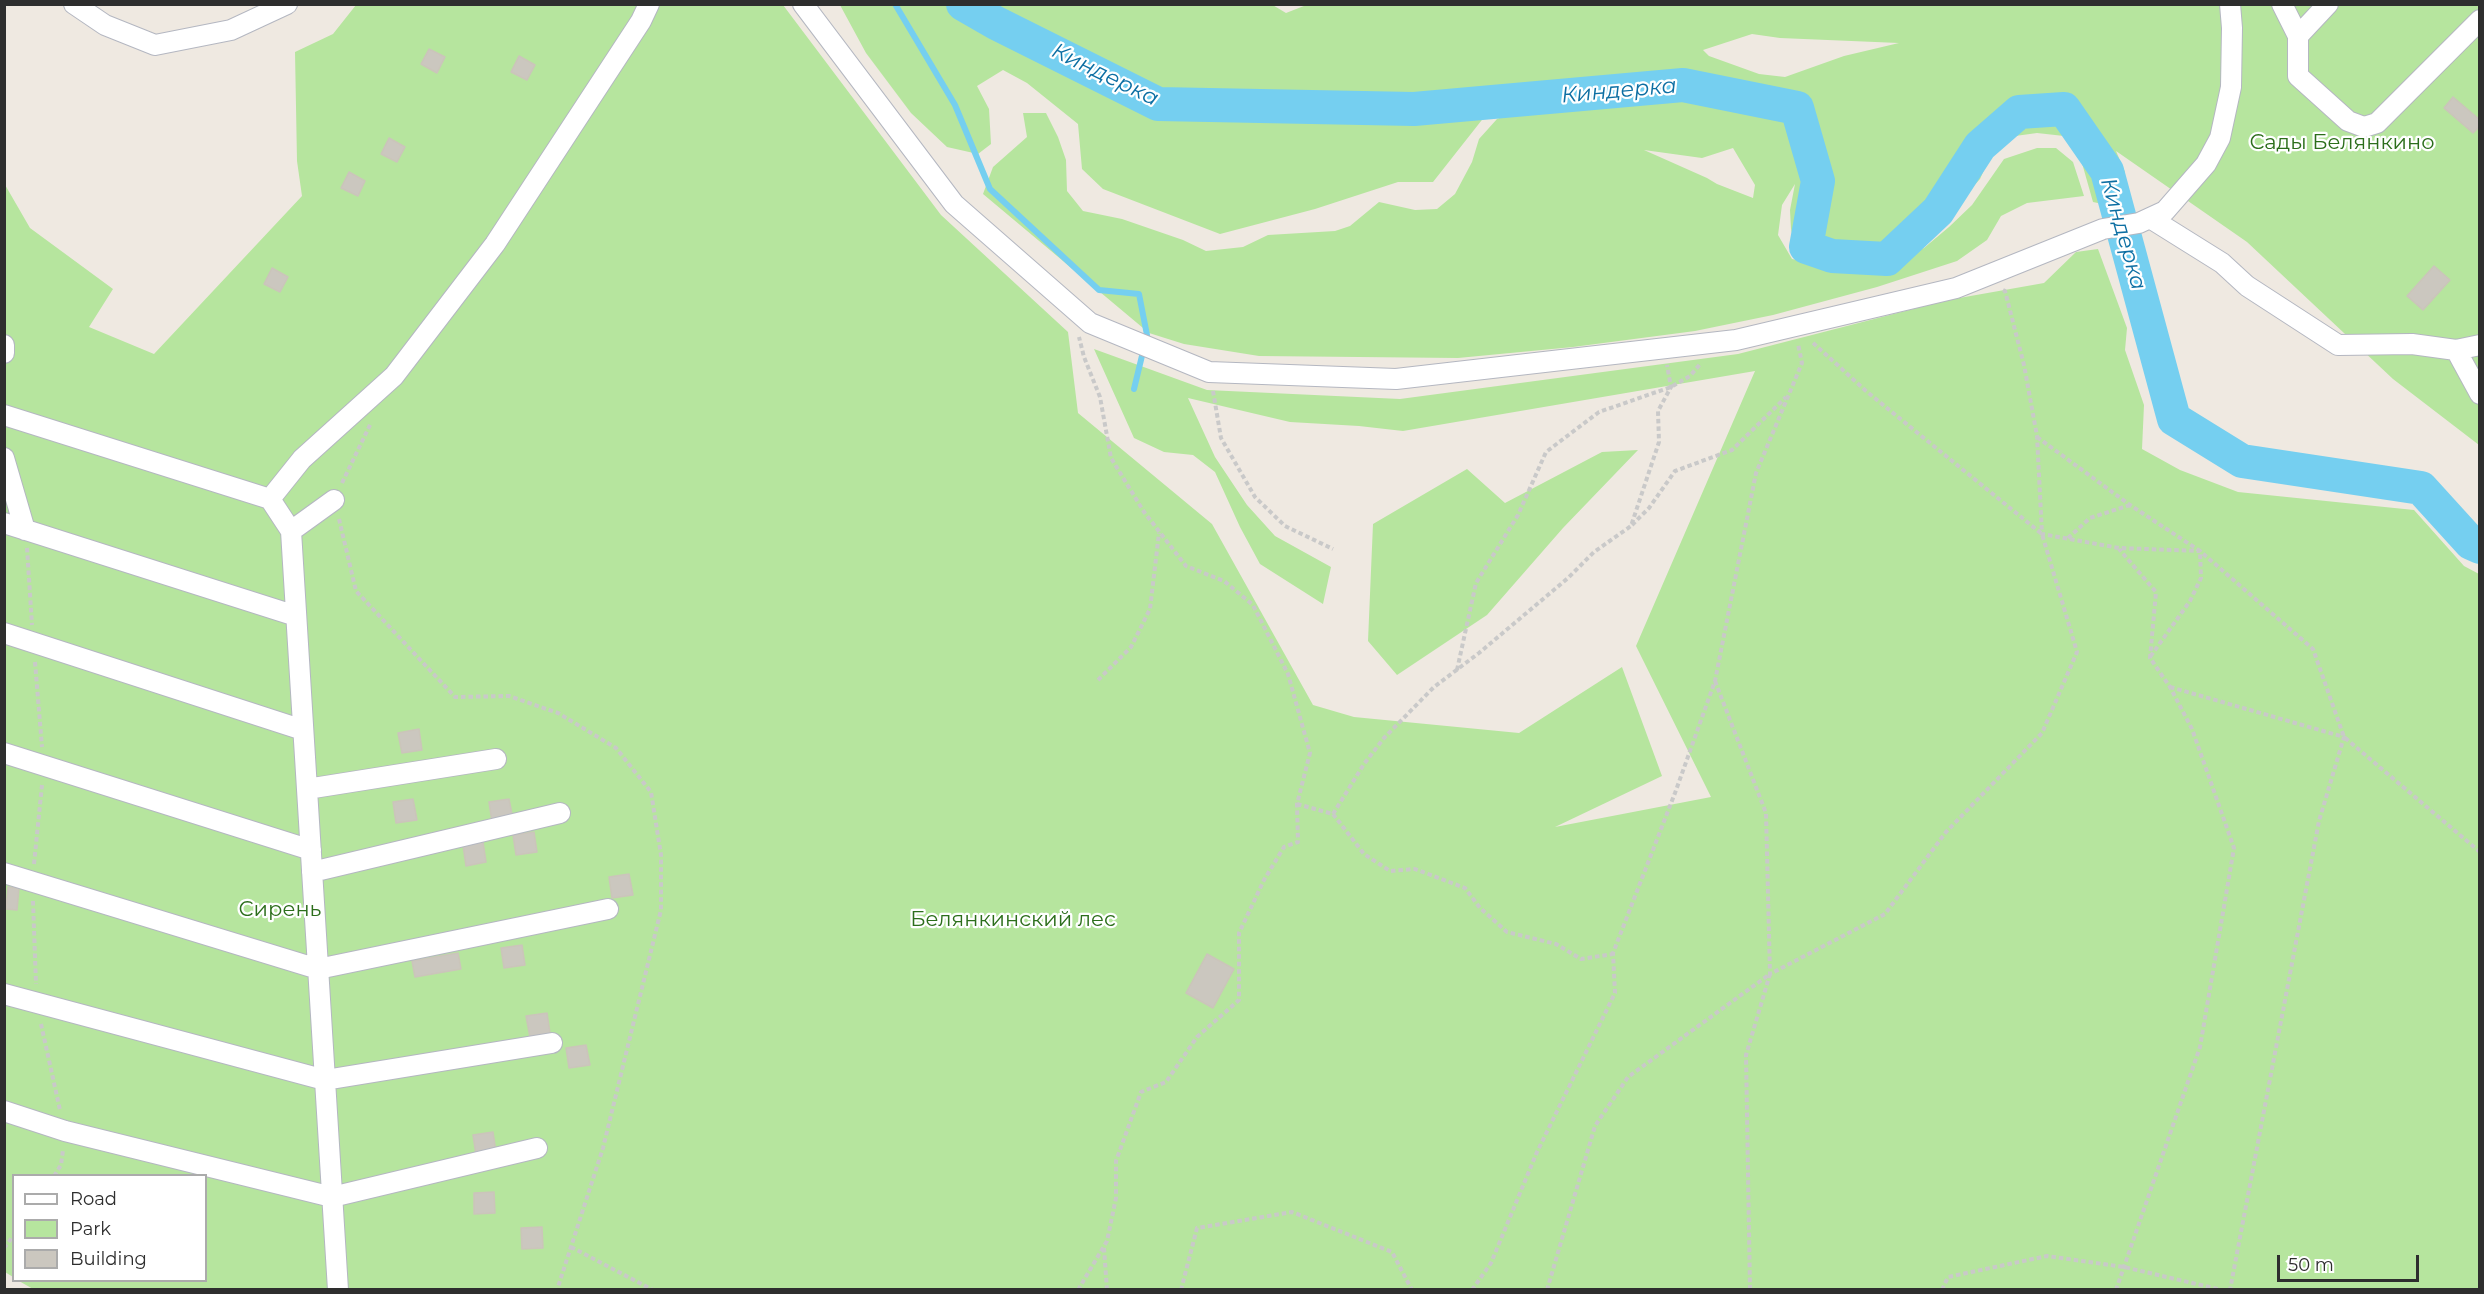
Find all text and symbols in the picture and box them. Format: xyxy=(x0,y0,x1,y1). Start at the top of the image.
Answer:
water label: Киндерка xyxy=(1047,38,1163,112)
water label: Киндерка xyxy=(1560,73,1678,109)
park label: Сады Белянкино xyxy=(2249,130,2435,156)
water label: Киндерка xyxy=(2094,175,2152,293)
park label: Сирень xyxy=(239,897,321,923)
park label: Белянкинский лес xyxy=(910,907,1116,933)
legend xyxy=(12,1174,207,1282)
text: Road xyxy=(70,1188,117,1210)
text: Park xyxy=(70,1218,111,1240)
scale bar xyxy=(2280,1243,2422,1281)
text: Building xyxy=(70,1248,147,1270)
text: 50 m xyxy=(2288,1254,2334,1276)

